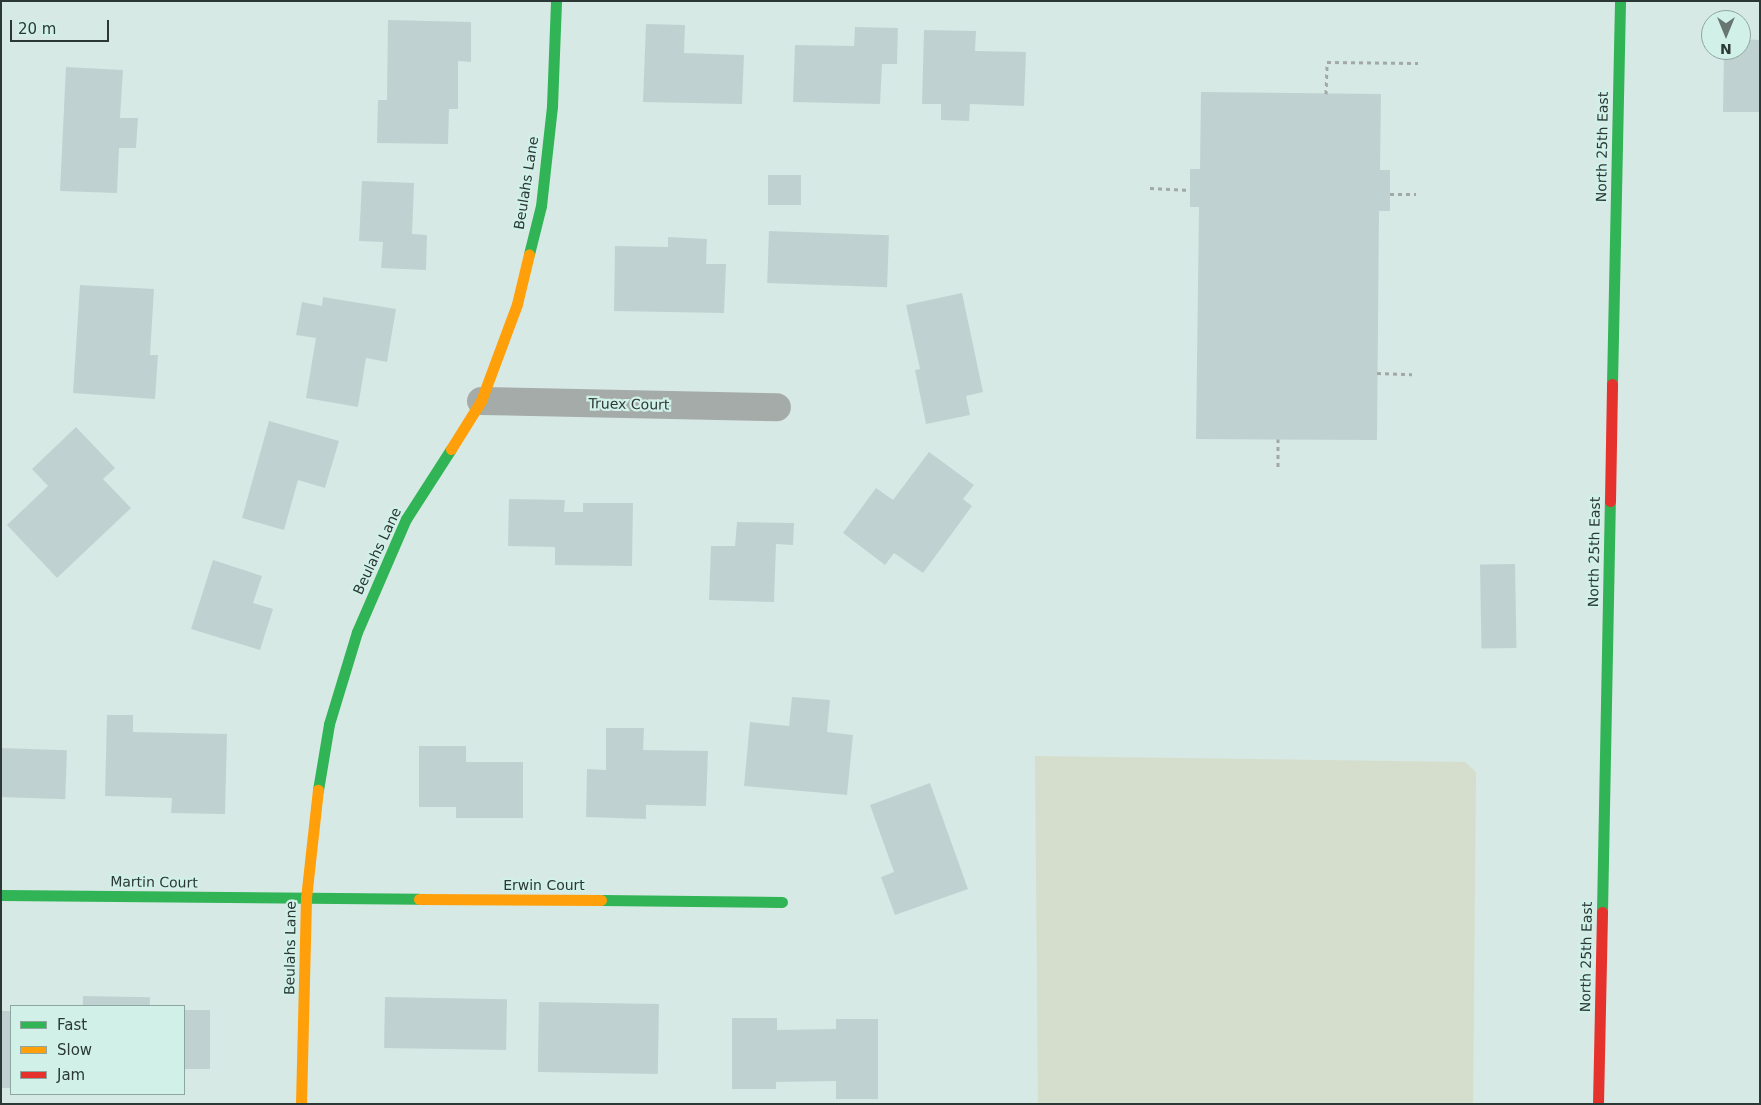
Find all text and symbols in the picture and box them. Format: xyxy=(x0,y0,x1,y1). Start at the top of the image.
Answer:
scale bar xyxy=(12,10,111,42)
north arrow xyxy=(1701,10,1751,60)
text: 20 m xyxy=(18,20,56,38)
text: N xyxy=(1720,41,1732,57)
street label: North 25th East xyxy=(1593,92,1611,202)
street label: Beulahs Lane xyxy=(510,135,542,231)
street label: Truex Court xyxy=(589,395,669,413)
street label: North 25th East xyxy=(1585,497,1603,607)
street label: Beulahs Lane xyxy=(350,505,404,597)
street label: Martin Court xyxy=(110,873,198,891)
street label: Erwin Court xyxy=(503,877,585,893)
street label: Beulahs Lane xyxy=(281,901,299,995)
street label: North 25th East xyxy=(1577,902,1595,1012)
legend xyxy=(10,1005,185,1095)
text: Fast xyxy=(57,1016,87,1034)
text: Slow xyxy=(57,1041,92,1059)
text: Jam xyxy=(57,1066,85,1084)

